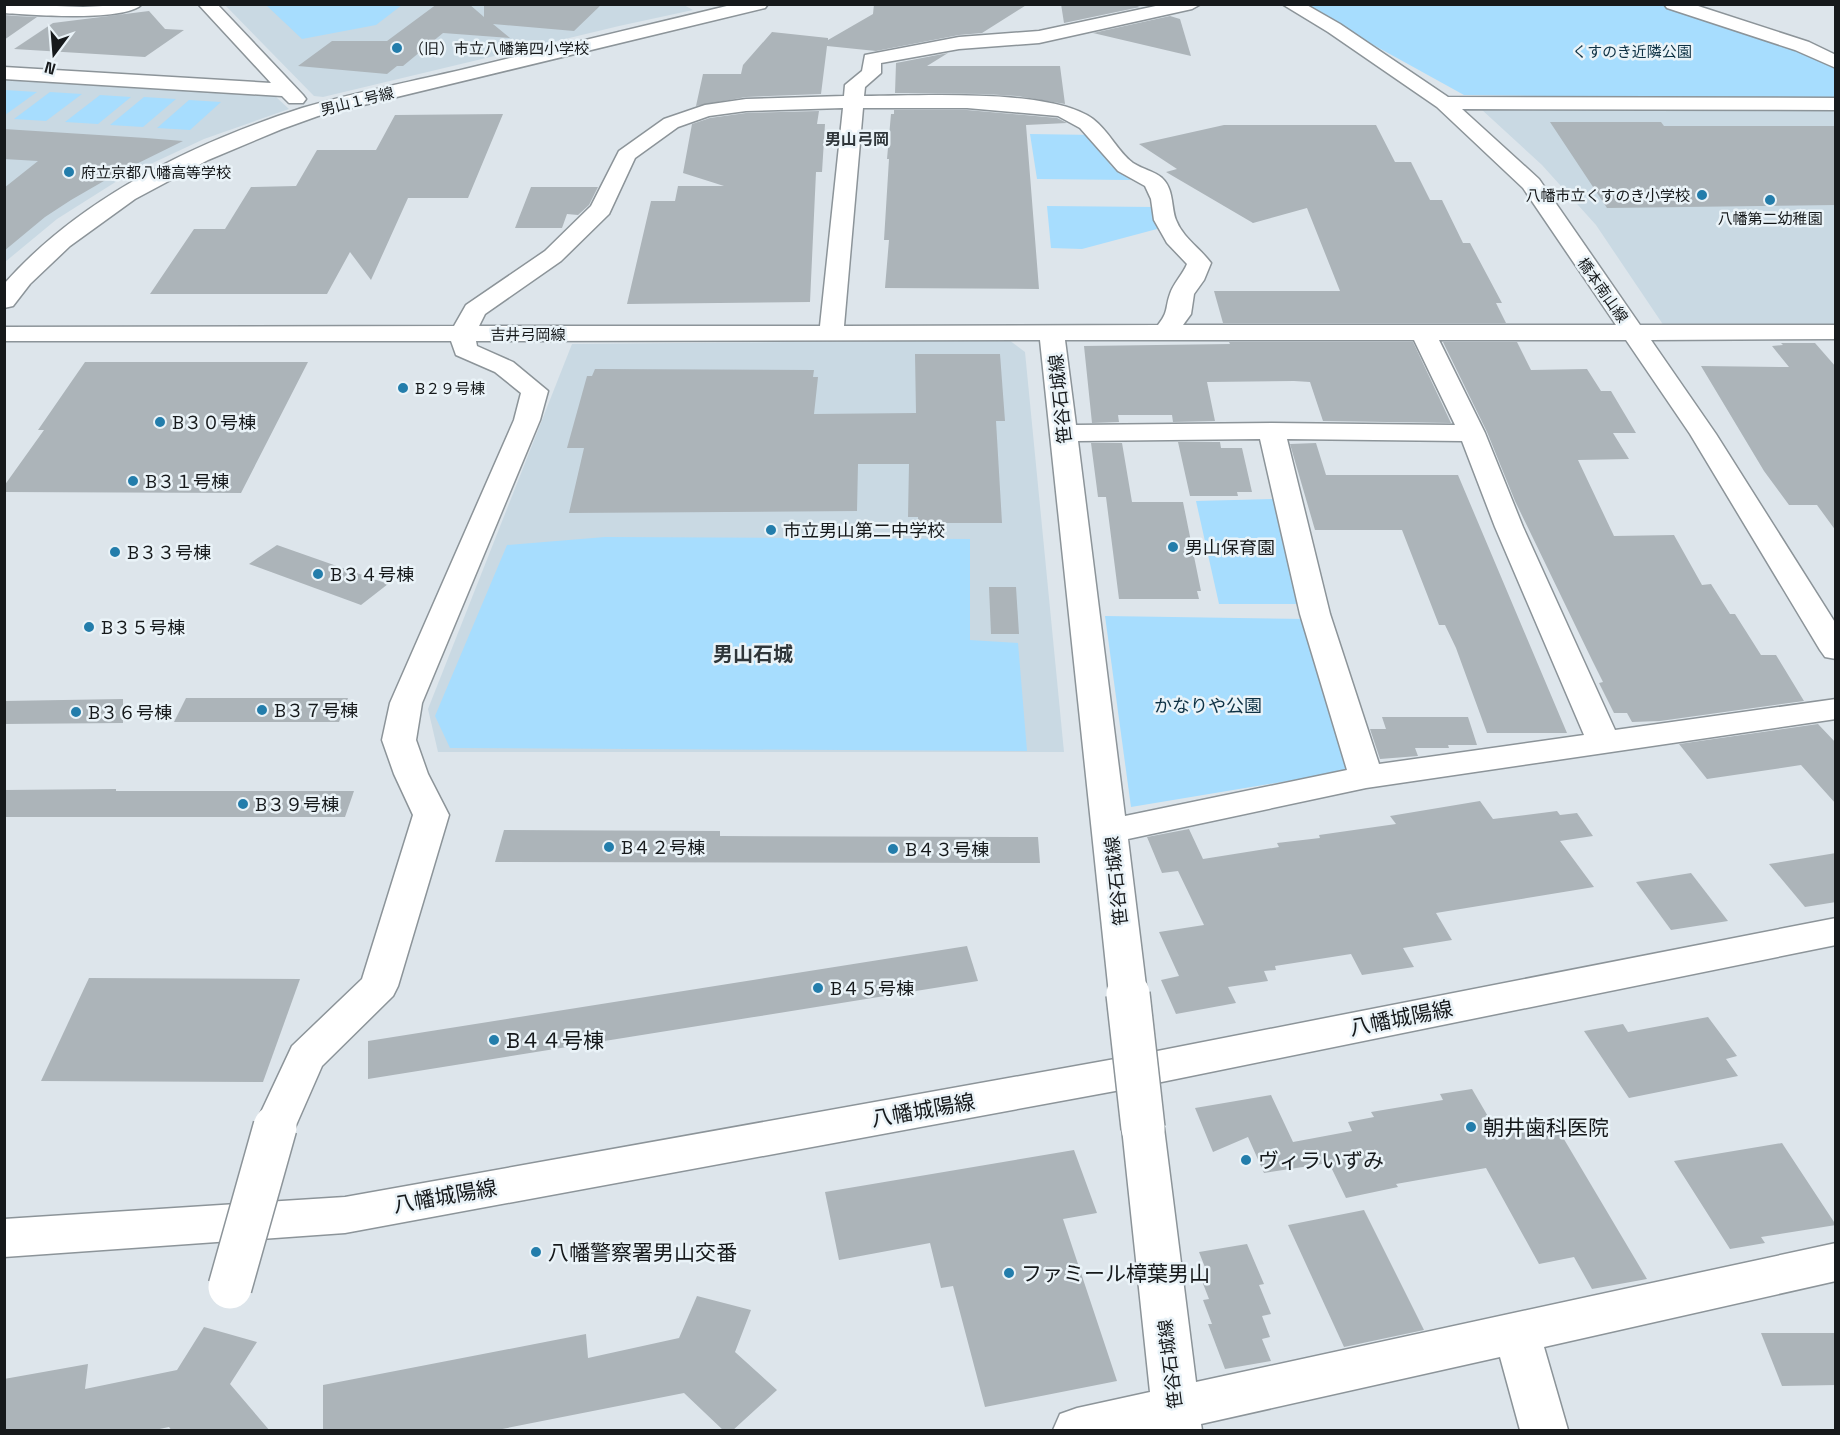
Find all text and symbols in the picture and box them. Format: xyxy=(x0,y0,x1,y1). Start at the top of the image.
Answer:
north arrow xyxy=(24,24,84,84)
place label: （旧）市立八幡第四小学校 xyxy=(409,39,589,58)
marker: （旧）市立八幡第四小学校 xyxy=(390,41,404,55)
park label: くすのき近隣公園 xyxy=(1572,42,1692,61)
text: N xyxy=(42,56,58,80)
street label: 男山１号線 xyxy=(318,83,396,119)
district label: 男山弓岡 xyxy=(825,129,889,150)
place label: 府立京都八幡高等学校 xyxy=(81,163,231,182)
marker: 府立京都八幡高等学校 xyxy=(62,165,76,179)
place label: 八幡市立くすのき小学校 xyxy=(1525,186,1690,205)
marker: 八幡市立くすのき小学校 xyxy=(1695,188,1709,202)
marker: 八幡第二幼稚園 xyxy=(1763,193,1777,207)
place label: 八幡第二幼稚園 xyxy=(1717,209,1823,228)
street label: 橋本南山線 xyxy=(1574,254,1632,326)
street label: 吉井弓岡線 xyxy=(490,325,566,344)
street label: 笹谷石城線 xyxy=(1044,353,1076,445)
place label: B２９号棟 xyxy=(415,379,485,398)
marker: B２９号棟 xyxy=(396,381,410,395)
place label: B３０号棟 xyxy=(172,411,256,434)
marker: B３０号棟 xyxy=(153,415,167,429)
place label: B３１号棟 xyxy=(145,470,229,493)
marker: B３１号棟 xyxy=(126,474,140,488)
place label: 市立男山第二中学校 xyxy=(783,519,945,542)
marker: 市立男山第二中学校 xyxy=(764,523,778,537)
place label: 男山保育園 xyxy=(1185,536,1275,559)
marker: 男山保育園 xyxy=(1166,540,1180,554)
place label: B３３号棟 xyxy=(127,541,211,564)
marker: B３３号棟 xyxy=(108,545,122,559)
place label: B３４号棟 xyxy=(330,563,414,586)
marker: B３４号棟 xyxy=(311,567,325,581)
place label: B３５号棟 xyxy=(101,616,185,639)
marker: B３５号棟 xyxy=(82,620,96,634)
district label: 男山石城 xyxy=(713,641,793,667)
park label: かなりや公園 xyxy=(1154,694,1262,717)
place label: B３７号棟 xyxy=(274,699,358,722)
place label: B３６号棟 xyxy=(88,701,172,724)
marker: B３７号棟 xyxy=(255,703,269,717)
marker: B３６号棟 xyxy=(69,705,83,719)
place label: B３９号棟 xyxy=(255,793,339,816)
marker: B３９号棟 xyxy=(236,797,250,811)
street label: 笹谷石城線 xyxy=(1100,835,1132,927)
place label: B４２号棟 xyxy=(621,836,705,859)
place label: B４３号棟 xyxy=(905,838,989,861)
marker: B４２号棟 xyxy=(602,840,616,854)
marker: B４３号棟 xyxy=(886,842,900,856)
place label: B４５号棟 xyxy=(830,977,914,1000)
marker: B４５号棟 xyxy=(811,981,825,995)
street label: 八幡城陽線 xyxy=(1347,995,1455,1041)
place label: B４４号棟 xyxy=(506,1027,604,1054)
marker: B４４号棟 xyxy=(487,1033,501,1047)
street label: 八幡城陽線 xyxy=(869,1088,977,1132)
place label: 朝井歯科医院 xyxy=(1483,1114,1609,1141)
marker: 朝井歯科医院 xyxy=(1464,1120,1478,1134)
place label: ヴィラいずみ xyxy=(1258,1147,1384,1174)
marker: ヴィラいずみ xyxy=(1239,1153,1253,1167)
street label: 八幡城陽線 xyxy=(391,1174,499,1218)
place label: 八幡警察署男山交番 xyxy=(548,1239,737,1266)
marker: 八幡警察署男山交番 xyxy=(529,1245,543,1259)
place label: ファミール樟葉男山 xyxy=(1021,1260,1210,1287)
marker: ファミール樟葉男山 xyxy=(1002,1266,1016,1280)
street label: 笹谷石城線 xyxy=(1153,1318,1187,1410)

